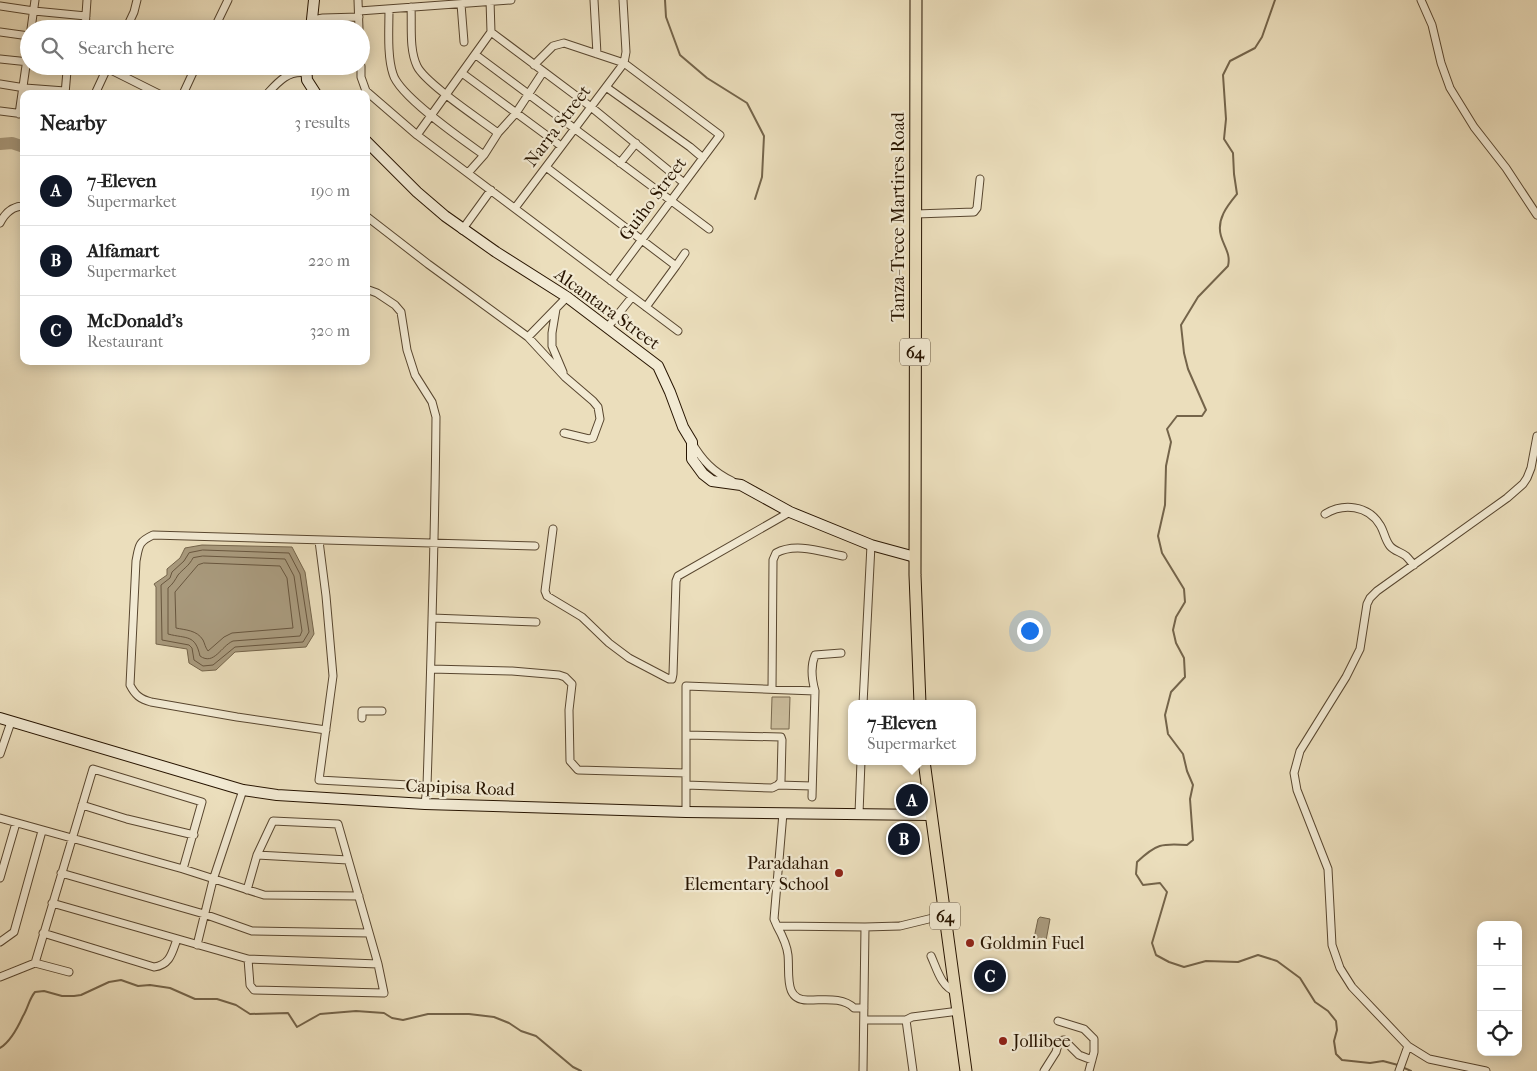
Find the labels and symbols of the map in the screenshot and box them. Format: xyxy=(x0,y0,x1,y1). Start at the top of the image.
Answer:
street label: Narra Street xyxy=(521,81,596,171)
street label: Tanza-Trece Martires Road xyxy=(888,112,909,322)
street label: Guiho Street xyxy=(615,153,691,245)
street label: Alcantara Street xyxy=(549,263,664,355)
road number: 64 xyxy=(900,338,930,366)
your location xyxy=(1017,618,1043,644)
street label: Capipisa Road xyxy=(405,776,515,800)
pin: A xyxy=(896,781,928,819)
pin: B xyxy=(888,820,920,858)
place label: Paradahan Elementary School xyxy=(684,853,830,895)
marker: Paradahan Elementary School xyxy=(833,867,845,879)
road number: 64 xyxy=(930,902,960,929)
place label: Goldmin Fuel xyxy=(980,933,1085,954)
marker: Goldmin Fuel xyxy=(964,937,976,949)
pin: C xyxy=(974,957,1006,995)
place label: Jollibee xyxy=(1011,1031,1071,1052)
marker: Jollibee xyxy=(997,1035,1009,1047)

